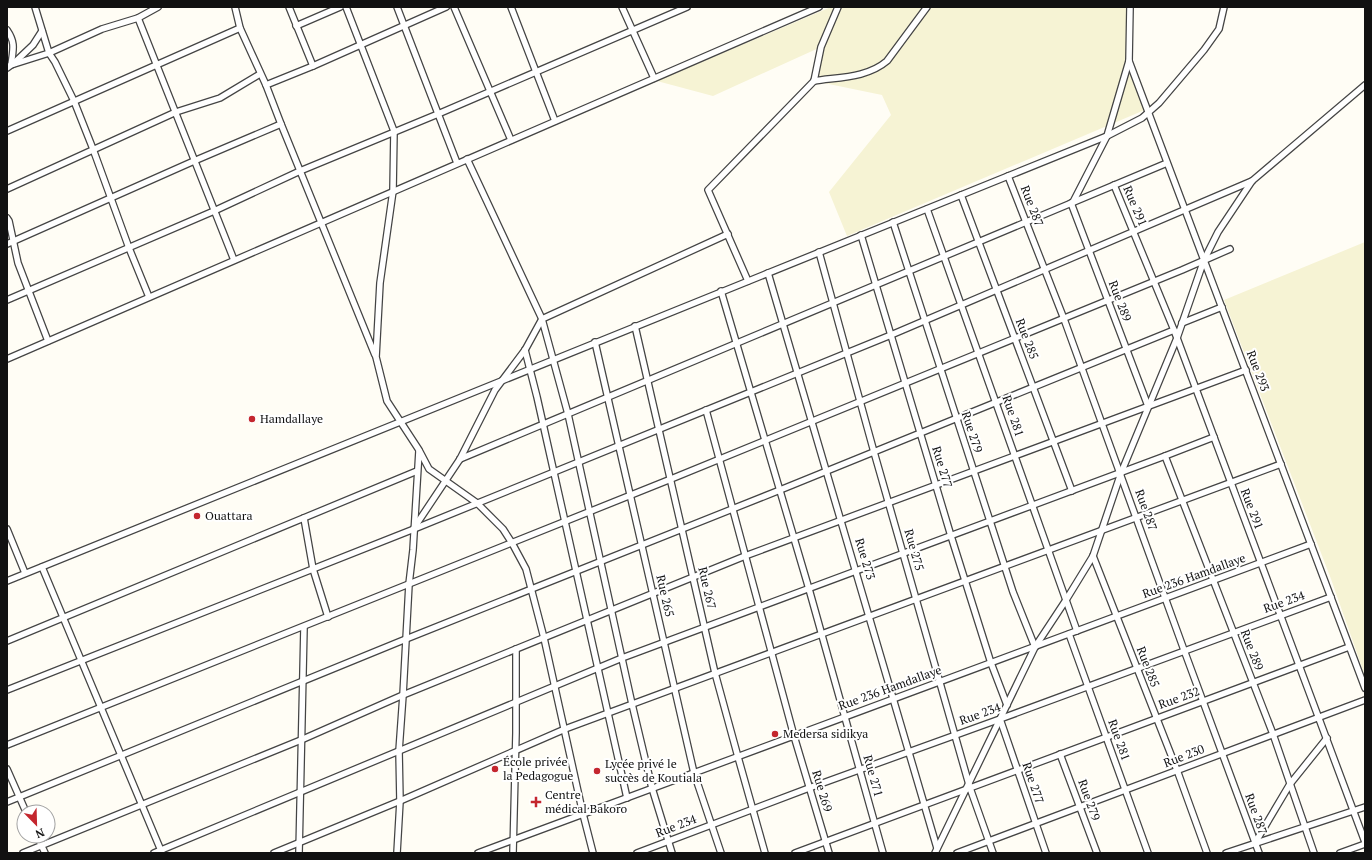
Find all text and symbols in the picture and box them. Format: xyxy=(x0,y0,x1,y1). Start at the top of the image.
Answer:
street label: Rue 287 xyxy=(1018,183,1047,228)
street label: Rue 291 xyxy=(1120,183,1151,228)
street label: Rue 289 xyxy=(1106,278,1135,323)
street label: Rue 285 xyxy=(1013,316,1042,361)
street label: Rue 293 xyxy=(1244,348,1273,393)
street label: Rue 281 xyxy=(999,393,1028,438)
street label: Rue 279 xyxy=(959,409,986,454)
place label: Hamdallaye xyxy=(260,411,323,426)
marker: Hamdallaye xyxy=(247,414,257,424)
street label: Rue 277 xyxy=(929,444,956,489)
street label: Rue 291 xyxy=(1238,486,1267,531)
street label: Rue 287 xyxy=(1132,487,1161,532)
place label: Ouattara xyxy=(205,508,252,523)
marker: Ouattara xyxy=(192,511,202,521)
street label: Rue 275 xyxy=(901,527,928,572)
street label: Rue 273 xyxy=(852,536,879,581)
street label: Rue 236 Hamdallaye xyxy=(1140,550,1247,601)
street label: Rue 267 xyxy=(695,565,720,610)
street label: Rue 265 xyxy=(653,573,678,618)
street label: Rue 234 xyxy=(1261,587,1307,616)
street label: Rue 289 xyxy=(1238,627,1267,672)
street label: Rue 285 xyxy=(1134,644,1163,689)
street label: Rue 236 Hamdallaye xyxy=(836,662,943,713)
street label: Rue 232 xyxy=(1156,683,1201,712)
street label: Rue 234 xyxy=(957,699,1003,728)
street label: Rue 281 xyxy=(1105,717,1134,762)
place label: Medersa sidikya xyxy=(783,726,868,741)
marker: Medersa sidikya xyxy=(770,729,780,739)
street label: Rue 230 xyxy=(1161,741,1206,770)
street label: Rue 271 xyxy=(860,753,887,798)
place label: École privée la Pedagogue xyxy=(503,754,573,783)
place label: Lycée privé le succès de Koutiala xyxy=(605,756,702,785)
street label: Rue 277 xyxy=(1019,760,1048,805)
marker: École privée la Pedagogue xyxy=(490,764,500,774)
marker: Lycée privé le succès de Koutiala xyxy=(592,766,602,776)
street label: Rue 269 xyxy=(809,768,836,813)
street label: Rue 279 xyxy=(1075,777,1104,822)
place label: Centre médical Bakoro xyxy=(545,787,628,816)
street label: Rue 287 xyxy=(1242,791,1271,836)
marker: Centre médical Bakoro xyxy=(530,796,542,808)
north arrow xyxy=(16,804,56,844)
street label: Rue 234 xyxy=(653,811,699,840)
text: N xyxy=(33,825,46,842)

